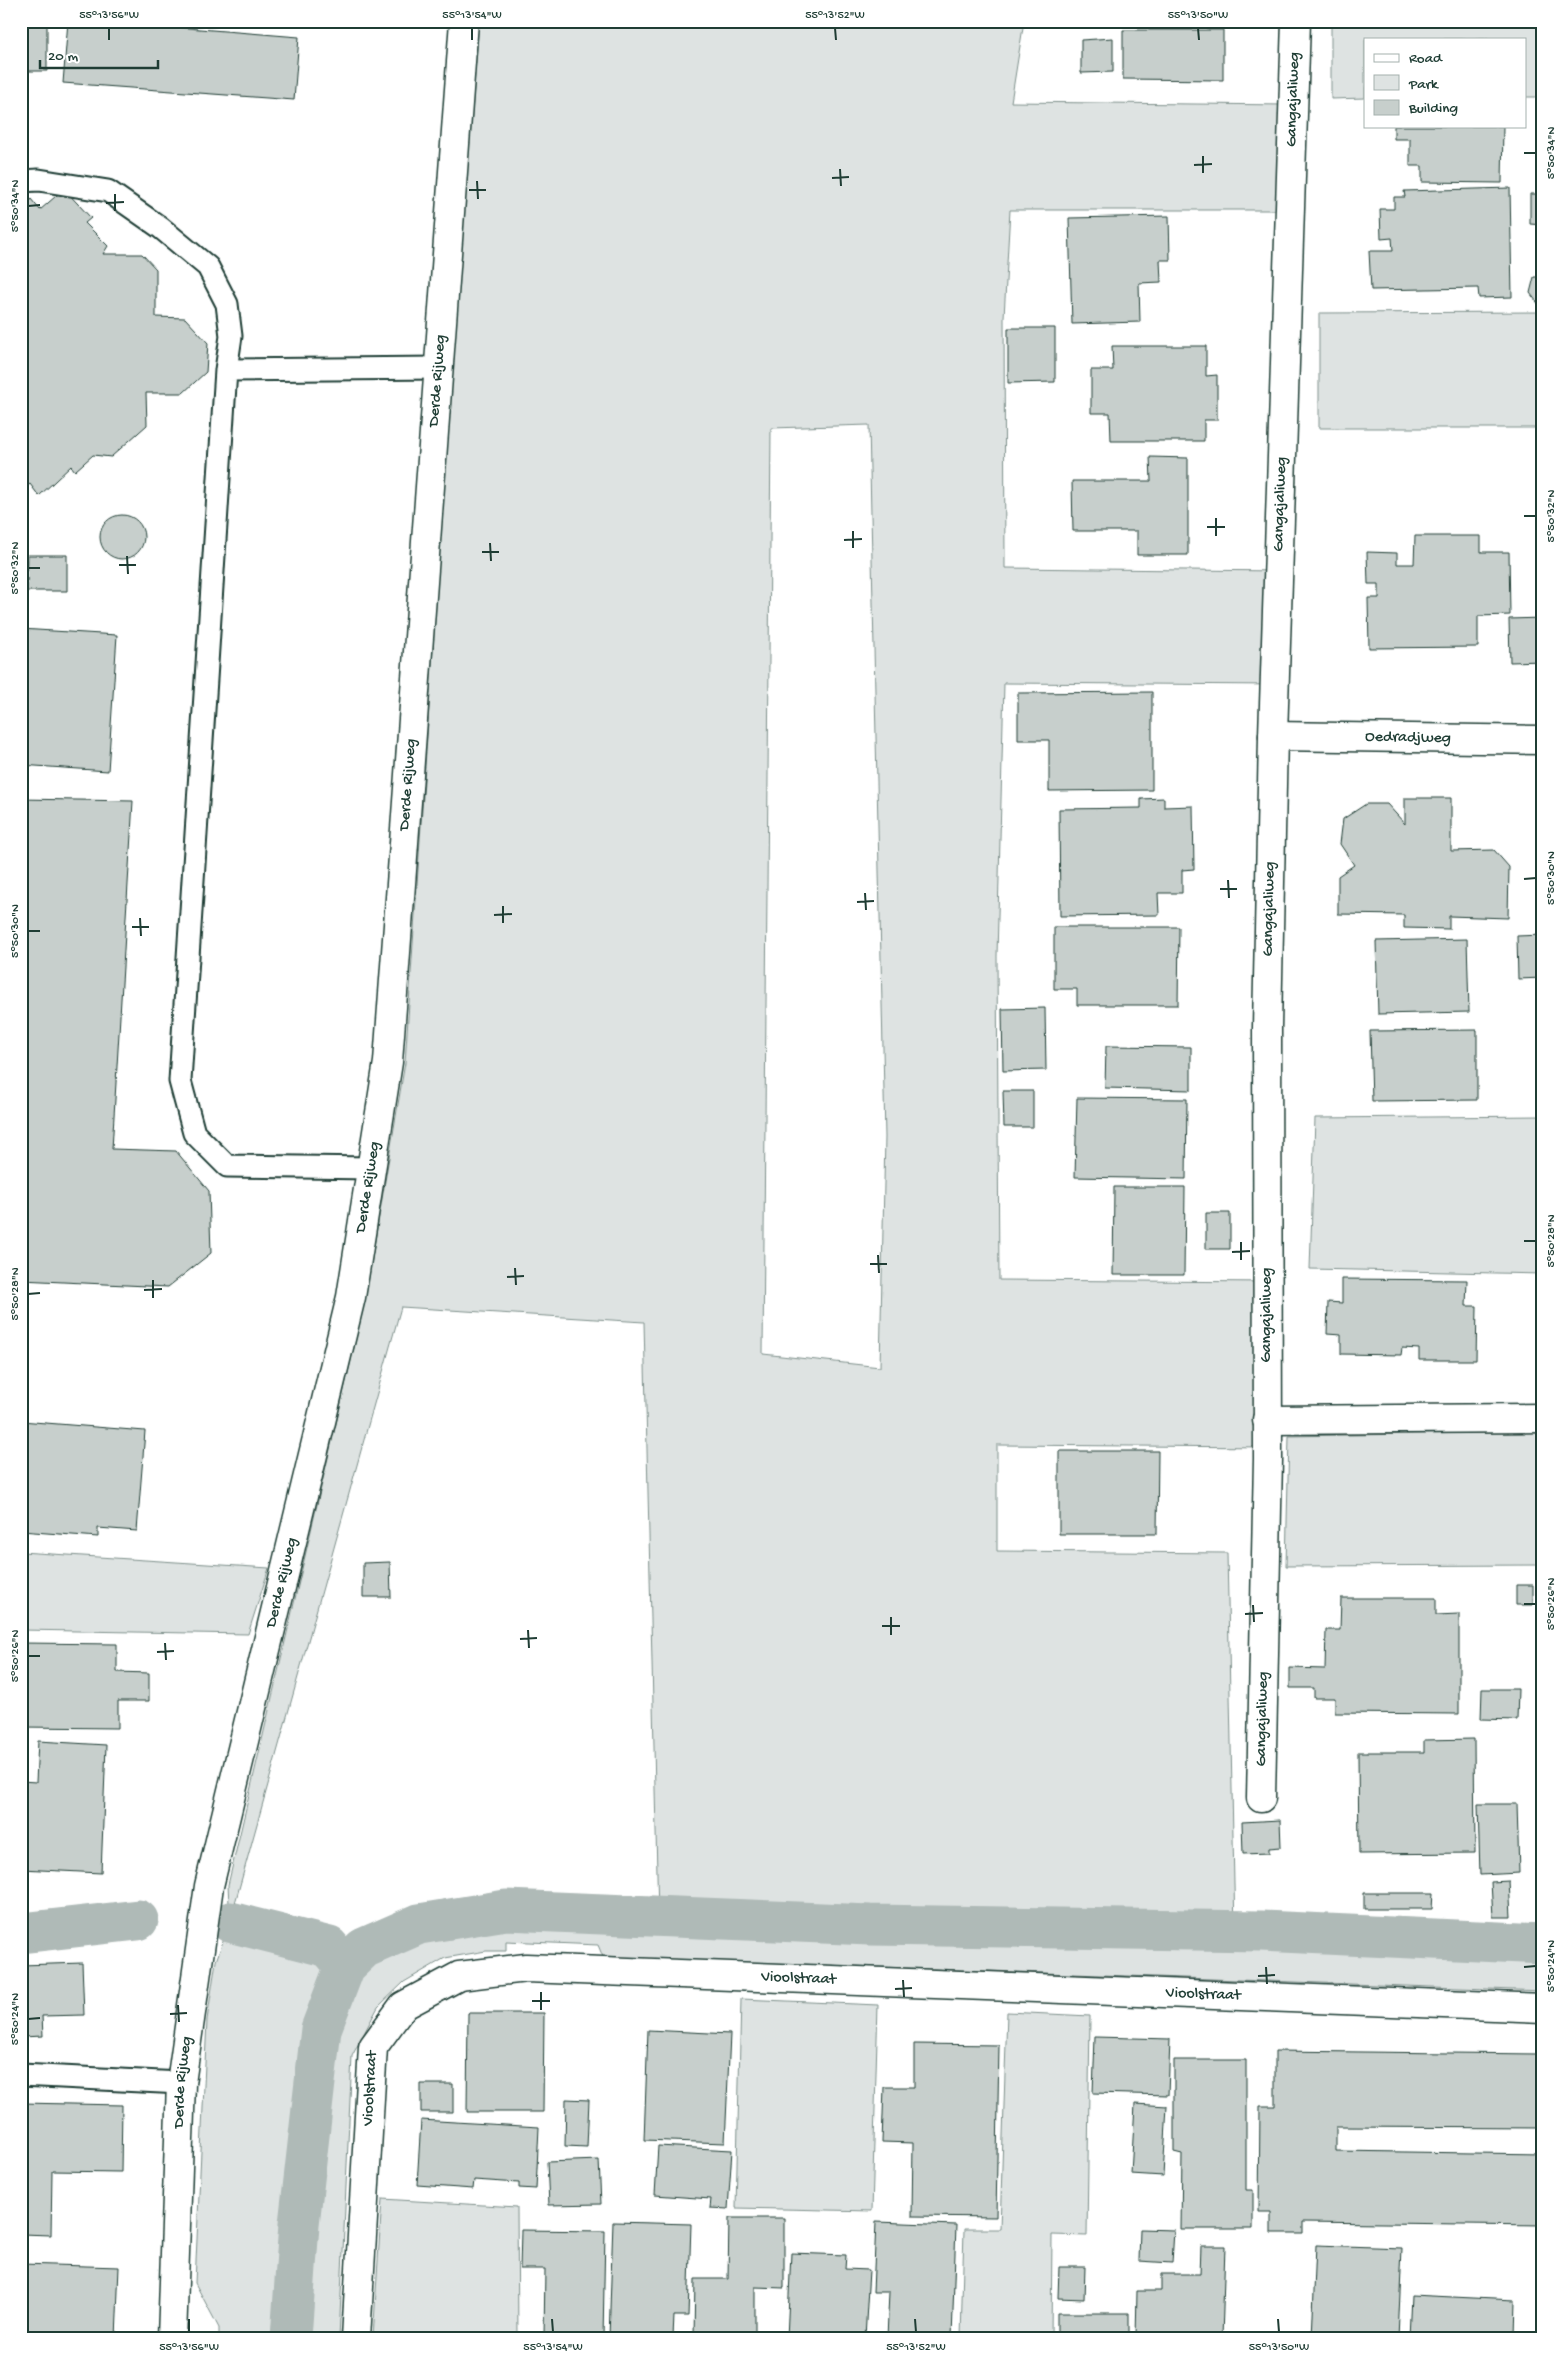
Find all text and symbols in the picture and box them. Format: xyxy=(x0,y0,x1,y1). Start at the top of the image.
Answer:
text: 55°13'56"W xyxy=(79,9,139,23)
text: 55°13'54"W xyxy=(442,9,502,23)
text: 55°13'52"W xyxy=(805,9,865,23)
text: 55°13'50"W xyxy=(1168,9,1228,23)
scale bar xyxy=(40,38,158,70)
legend xyxy=(1364,38,1526,128)
text: 20 m xyxy=(48,48,78,66)
text: Road xyxy=(1409,50,1443,68)
street label: Gangajaliweg xyxy=(1282,52,1304,147)
text: Park xyxy=(1408,76,1439,94)
text: Building xyxy=(1408,100,1458,118)
text: 5°50'34"N xyxy=(1545,127,1559,179)
text: 5°50'34"N xyxy=(9,180,23,232)
street label: Derde Rijweg xyxy=(425,334,451,428)
street label: Gangajaliweg xyxy=(1269,457,1291,552)
text: 5°50'32"N xyxy=(1545,489,1559,542)
text: 5°50'32"N xyxy=(9,541,23,594)
street label: Oedradjweg xyxy=(1365,728,1451,748)
street label: Derde Rijweg xyxy=(395,738,421,832)
text: 5°50'30"N xyxy=(1545,851,1559,905)
street label: Gangajaliweg xyxy=(1259,861,1280,957)
text: 5°50'30"N xyxy=(9,904,23,958)
street label: Derde Rijweg xyxy=(352,1140,385,1235)
text: 5°50'28"N xyxy=(1545,1214,1559,1268)
text: 5°50'28"N xyxy=(9,1267,23,1321)
street label: Gangajaliweg xyxy=(1258,1268,1277,1362)
street label: Derde Rijweg xyxy=(262,1536,302,1631)
text: 5°50'26"N xyxy=(1545,1578,1559,1630)
text: 5°50'26"N xyxy=(9,1630,23,1682)
street label: Gangajaliweg xyxy=(1252,1671,1273,1767)
text: 5°50'24"N xyxy=(1545,1940,1559,1992)
street label: Vioolstraat xyxy=(760,1968,838,1990)
street label: Vioolstraat xyxy=(1164,1984,1242,2006)
text: 5°50'24"N xyxy=(9,1993,23,2045)
street label: Derde Rijweg xyxy=(170,2035,197,2130)
street label: Vioolstraat xyxy=(359,2049,382,2127)
text: 55°13'56"W xyxy=(159,2341,219,2355)
text: 55°13'54"W xyxy=(523,2341,583,2355)
text: 55°13'52"W xyxy=(886,2341,946,2355)
text: 55°13'50"W xyxy=(1249,2341,1309,2355)

